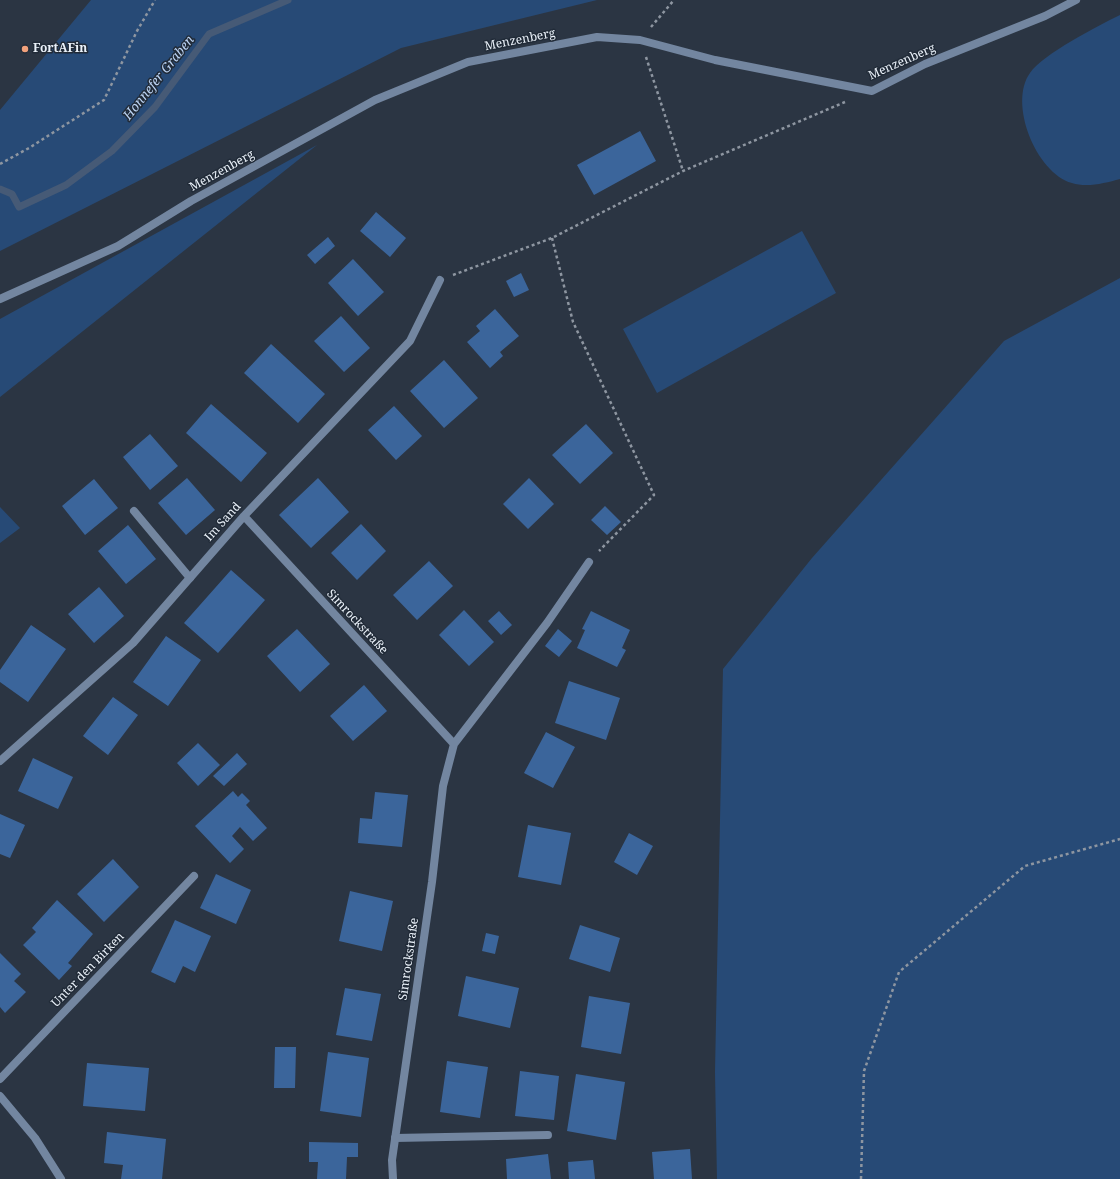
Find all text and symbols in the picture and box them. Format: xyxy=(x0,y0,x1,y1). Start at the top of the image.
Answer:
street label: Menzenberg xyxy=(483,26,557,54)
water label: Honnefer Graben xyxy=(120,33,198,123)
street label: Menzenberg xyxy=(866,41,938,83)
place label: FortAFin xyxy=(33,42,87,56)
marker: FortAFin xyxy=(20,44,30,54)
street label: Menzenberg xyxy=(187,147,257,195)
street label: Im Sand xyxy=(202,500,244,544)
street label: Simrockstraße xyxy=(323,587,391,657)
street label: Simrockstraße xyxy=(396,917,422,1001)
street label: Unter den Birken xyxy=(49,930,127,1010)

